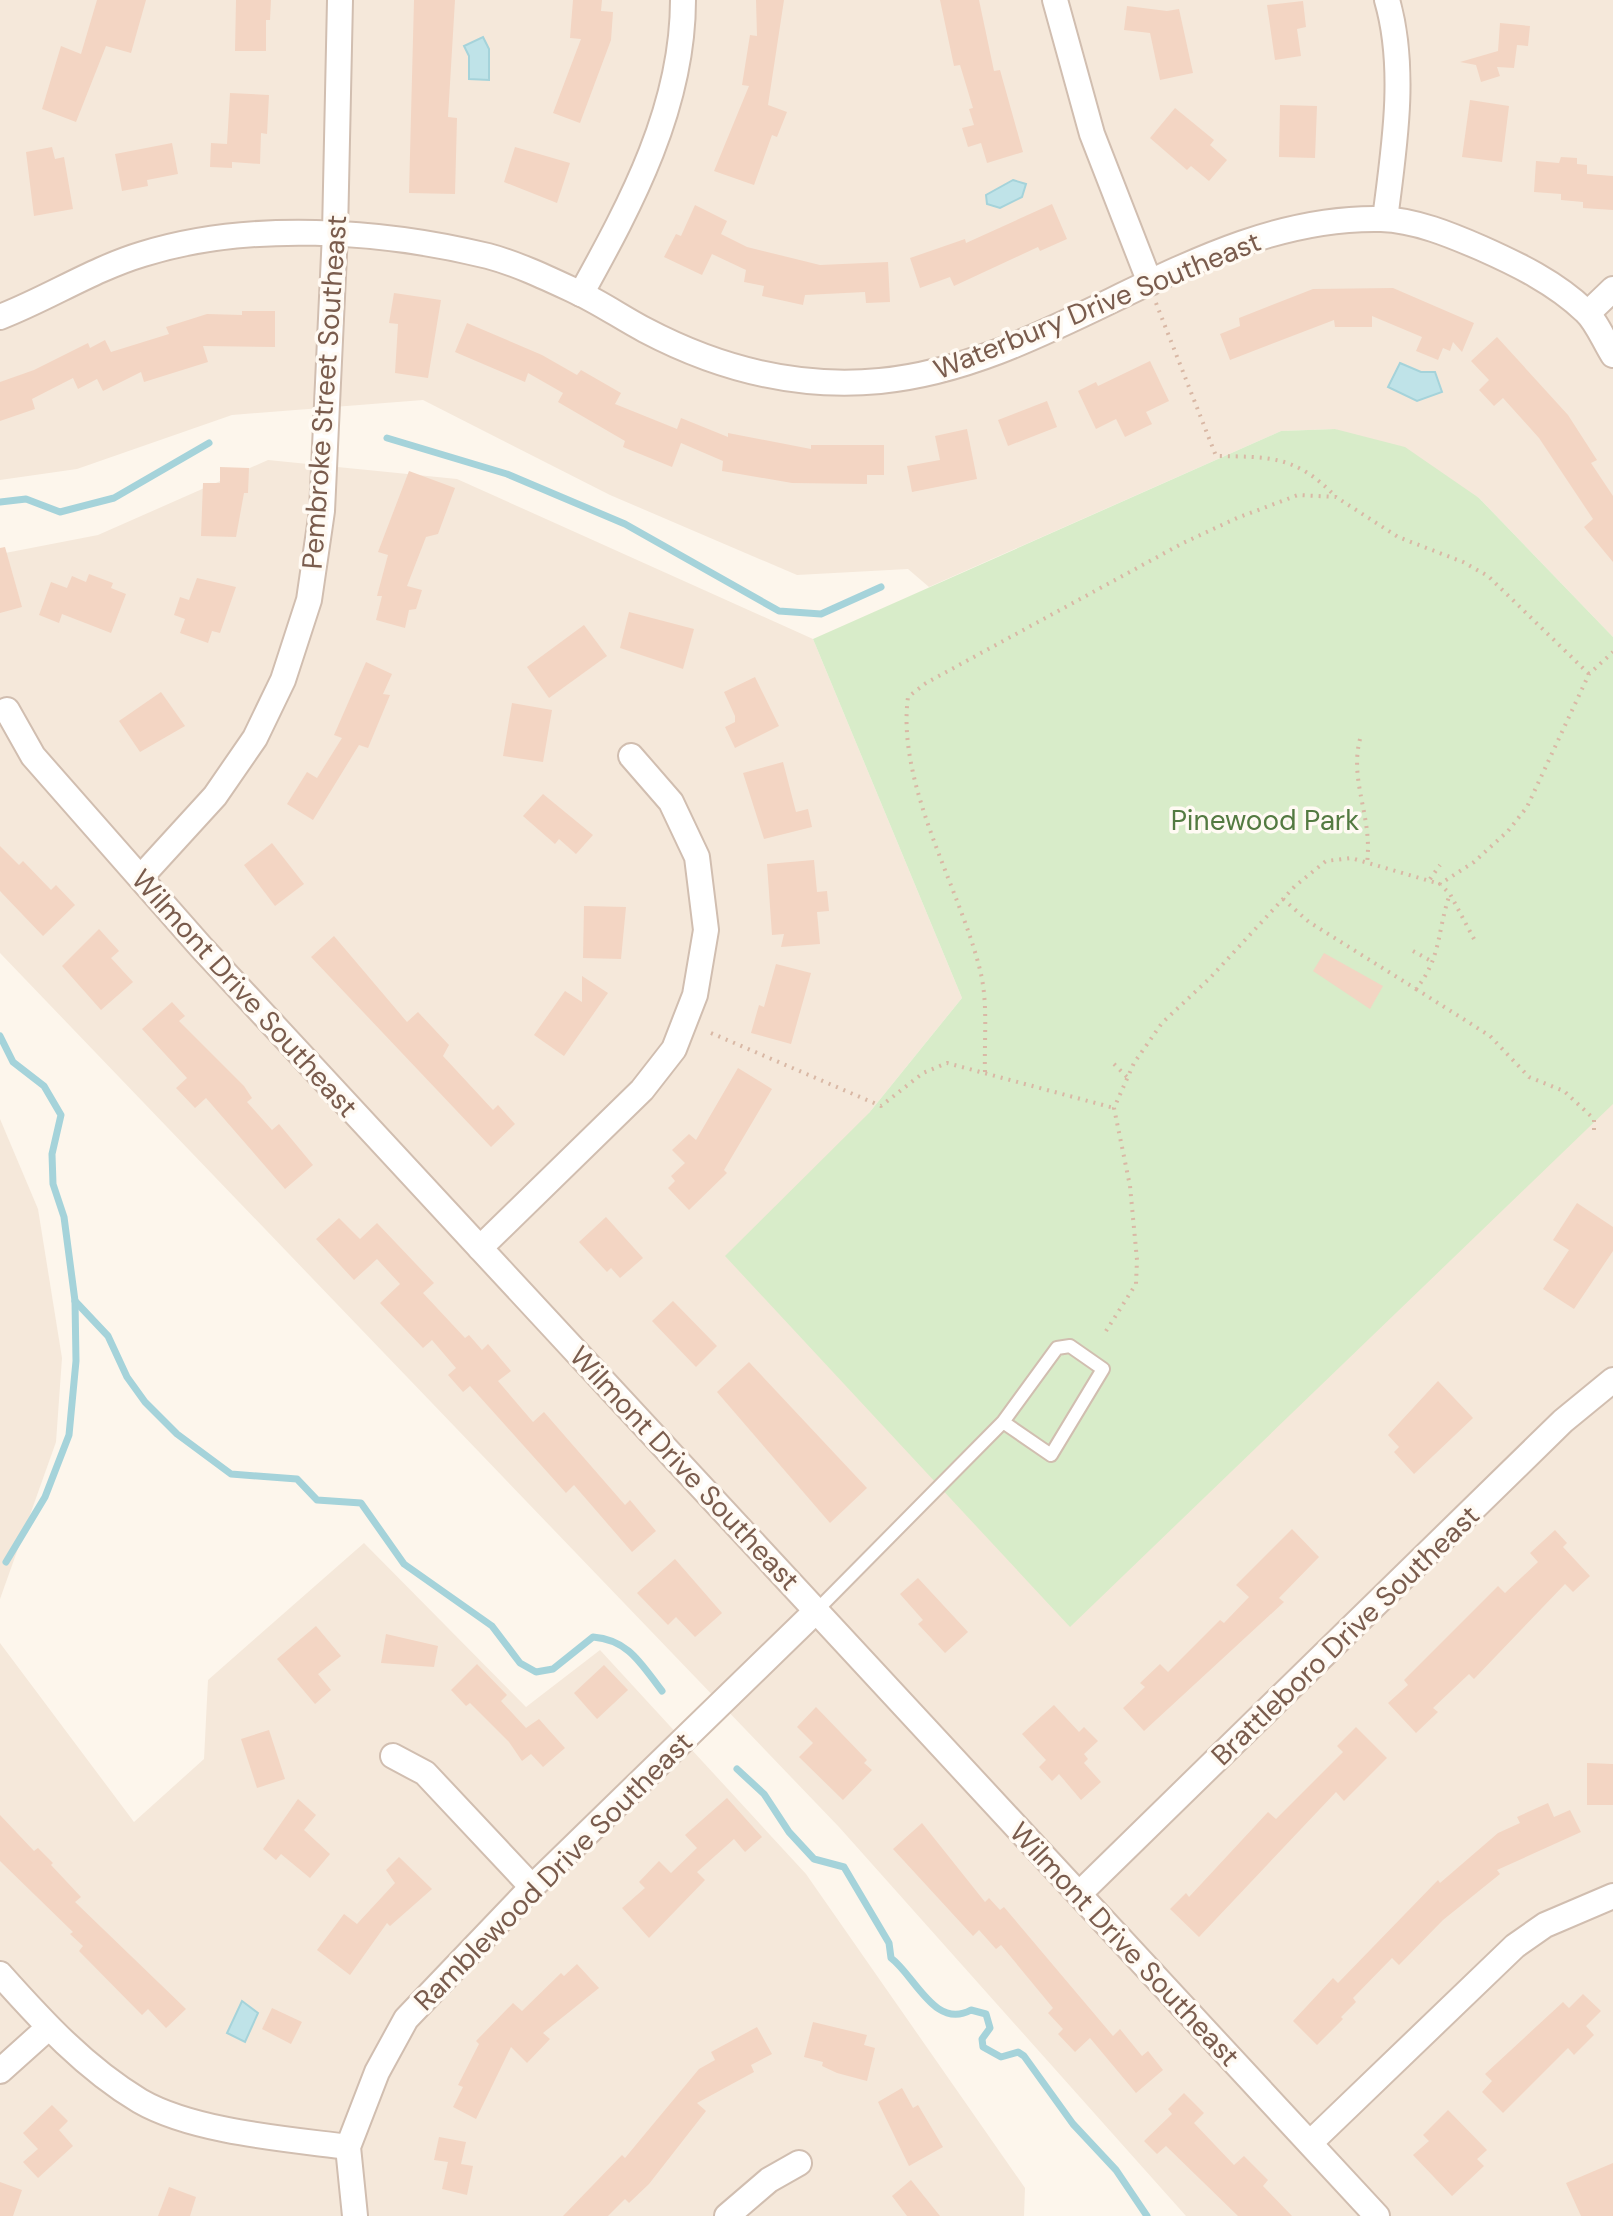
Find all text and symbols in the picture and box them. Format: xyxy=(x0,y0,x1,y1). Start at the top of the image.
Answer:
street label: Pembroke Street Southeast xyxy=(294,214,355,570)
street label: Waterbury Drive Southeast xyxy=(928,223,1266,388)
park label: Pinewood Park xyxy=(1171,802,1359,839)
street label: Wilmont Drive Southeast xyxy=(123,862,366,1125)
street label: Wilmont Drive Southeast xyxy=(562,1338,808,1598)
street label: Brattleboro Drive Southeast xyxy=(1203,1497,1487,1774)
street label: Ramblewood Drive Southeast xyxy=(406,1724,701,2019)
street label: Wilmont Drive Southeast xyxy=(1002,1814,1248,2074)

